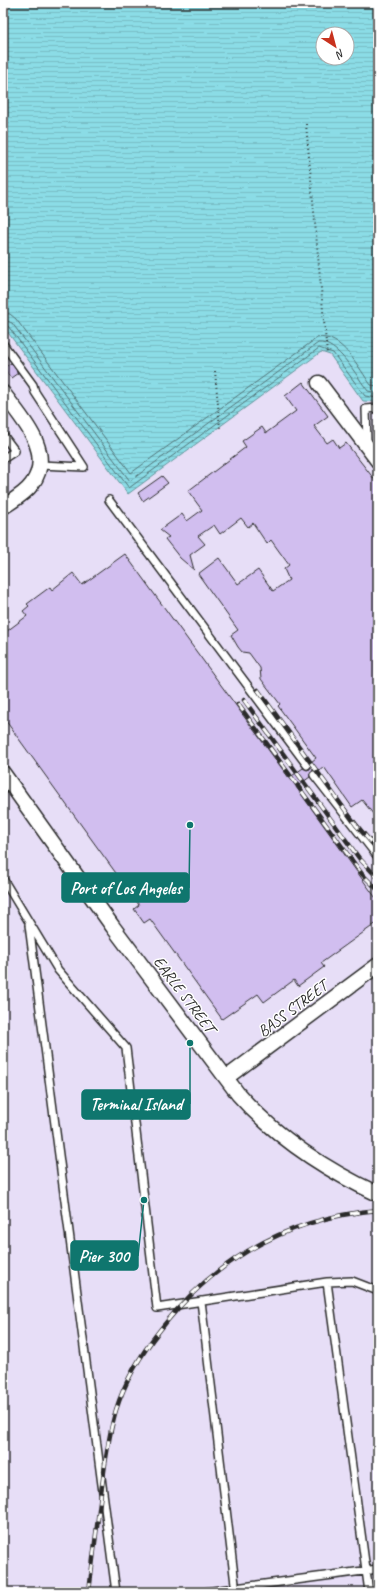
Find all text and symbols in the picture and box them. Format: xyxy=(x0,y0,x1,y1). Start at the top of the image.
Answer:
north arrow xyxy=(315,26,355,66)
text: N xyxy=(332,46,348,63)
callout: Port of Los Angeles xyxy=(62,873,189,902)
text: Port of Los Angeles xyxy=(70,878,184,899)
street label: EARLE STREET xyxy=(149,952,222,1041)
street label: BASS STREET xyxy=(254,974,334,1041)
callout: Terminal Island xyxy=(82,1090,190,1119)
text: Terminal Island xyxy=(90,1094,185,1115)
callout: Pier 300 xyxy=(71,1241,138,1270)
text: Pier 300 xyxy=(79,1246,132,1267)

